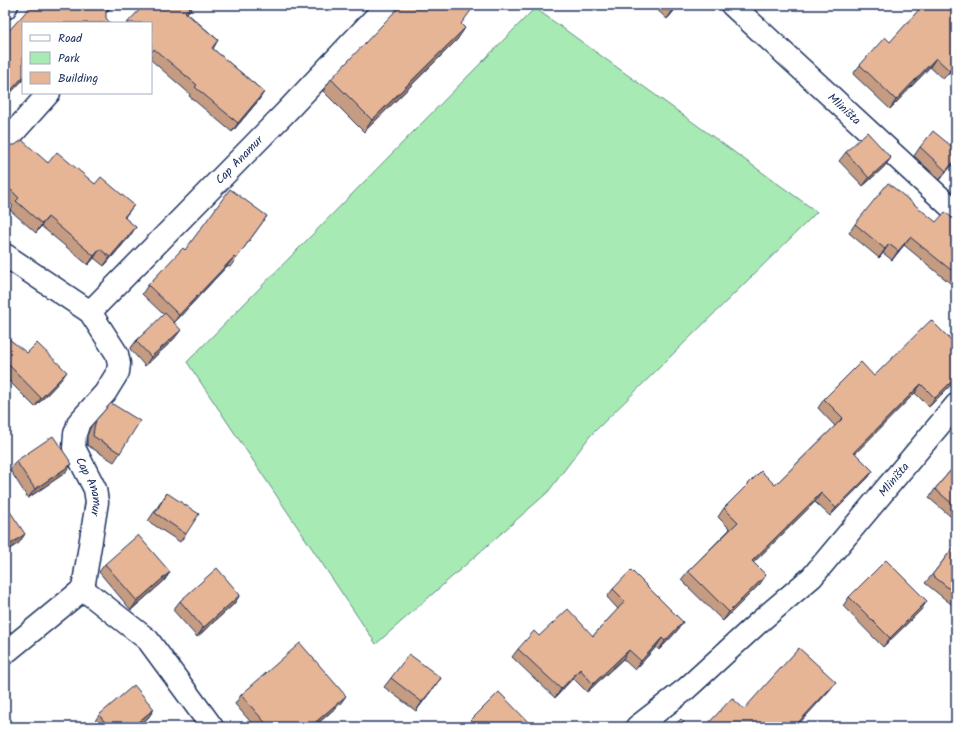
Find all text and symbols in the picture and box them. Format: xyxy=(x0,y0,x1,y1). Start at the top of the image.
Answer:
legend xyxy=(22,22,152,94)
text: Road xyxy=(58,29,83,48)
text: Park xyxy=(58,49,80,68)
text: Building xyxy=(58,69,98,88)
street label: Mliništa xyxy=(823,88,866,130)
street label: Cap Anamur xyxy=(211,130,268,189)
street label: Cap Anamur xyxy=(71,454,107,518)
street label: Mliništa xyxy=(874,458,914,501)

